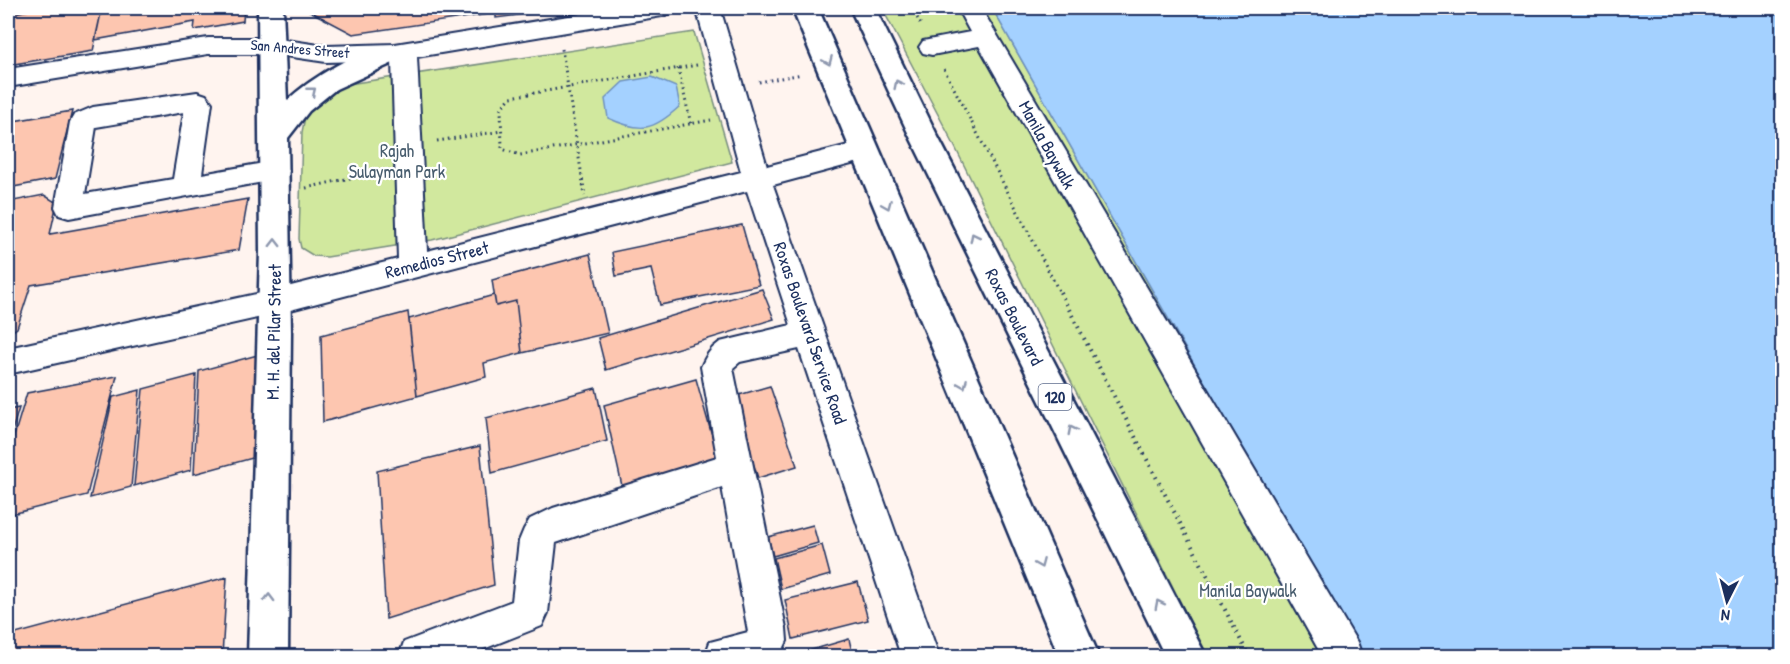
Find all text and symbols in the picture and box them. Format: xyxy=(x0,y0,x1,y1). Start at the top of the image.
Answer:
street label: San Andres Street xyxy=(250,34,351,63)
one-way arrow xyxy=(821,55,833,66)
one-way arrow xyxy=(894,80,906,91)
one-way arrow xyxy=(306,88,317,99)
street label: Manila Baywalk xyxy=(1013,96,1082,194)
park label: Rajah Sulayman Park xyxy=(349,138,446,184)
one-way arrow xyxy=(880,198,892,209)
one-way arrow xyxy=(970,233,982,244)
street label: Remedios Street xyxy=(382,234,492,284)
one-way arrow xyxy=(269,239,281,248)
street label: Roxas Boulevard Service Road xyxy=(768,239,853,427)
street label: M. H. del Pilar Street xyxy=(260,263,287,400)
street label: Roxas Boulevard xyxy=(979,264,1049,369)
one-way arrow xyxy=(956,378,968,389)
road number: 120 xyxy=(1038,384,1072,410)
one-way arrow xyxy=(1067,426,1079,437)
one-way arrow xyxy=(1032,557,1044,568)
north arrow xyxy=(1697,571,1757,631)
park label: Manila Baywalk xyxy=(1199,578,1297,603)
one-way arrow xyxy=(263,594,276,603)
one-way arrow xyxy=(1155,600,1167,611)
text: N xyxy=(1720,604,1731,627)

